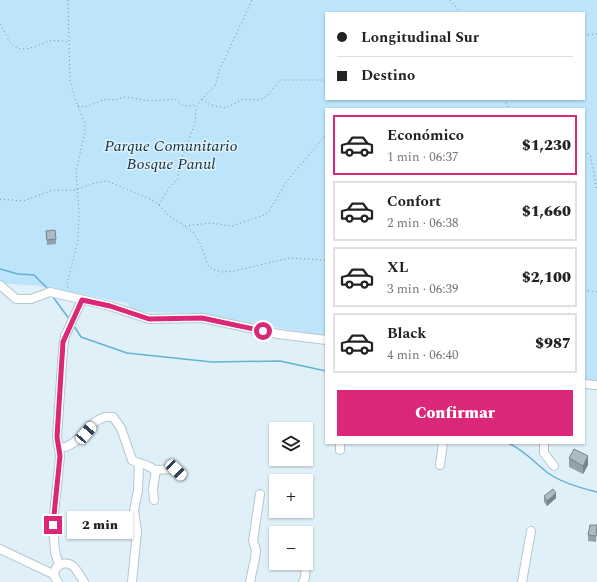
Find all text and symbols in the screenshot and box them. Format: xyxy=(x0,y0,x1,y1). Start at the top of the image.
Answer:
text: Longitudinal Sur xyxy=(361,26,479,49)
text: Destino xyxy=(361,64,415,87)
text: Económico xyxy=(387,124,464,147)
icon: car xyxy=(339,127,375,163)
park label: Parque Comunitario Bosque Panul xyxy=(104,134,238,176)
text: $1,230 xyxy=(522,134,571,157)
text: 1 min · 06:37 xyxy=(387,147,459,167)
text: Confort xyxy=(387,190,441,213)
icon: car xyxy=(339,193,375,229)
text: $1,660 xyxy=(522,200,571,223)
text: 2 min · 06:38 xyxy=(387,213,459,233)
text: XL xyxy=(387,256,408,279)
icon: car xyxy=(339,259,375,295)
text: $2,100 xyxy=(522,266,571,289)
text: 3 min · 06:39 xyxy=(387,279,459,299)
route start xyxy=(254,322,272,340)
text: Black xyxy=(387,322,426,345)
icon: car xyxy=(339,325,375,361)
text: $987 xyxy=(535,332,571,355)
text: 4 min · 06:40 xyxy=(387,345,459,365)
button: Confirmar xyxy=(337,390,573,436)
car xyxy=(74,420,98,446)
map controls xyxy=(269,422,313,570)
button: layers xyxy=(269,422,313,466)
car xyxy=(163,457,189,483)
button: + xyxy=(269,474,313,518)
callout: 2 min xyxy=(67,511,133,539)
text: 2 min xyxy=(82,515,118,535)
route end xyxy=(44,516,62,534)
button: − xyxy=(269,526,313,570)

